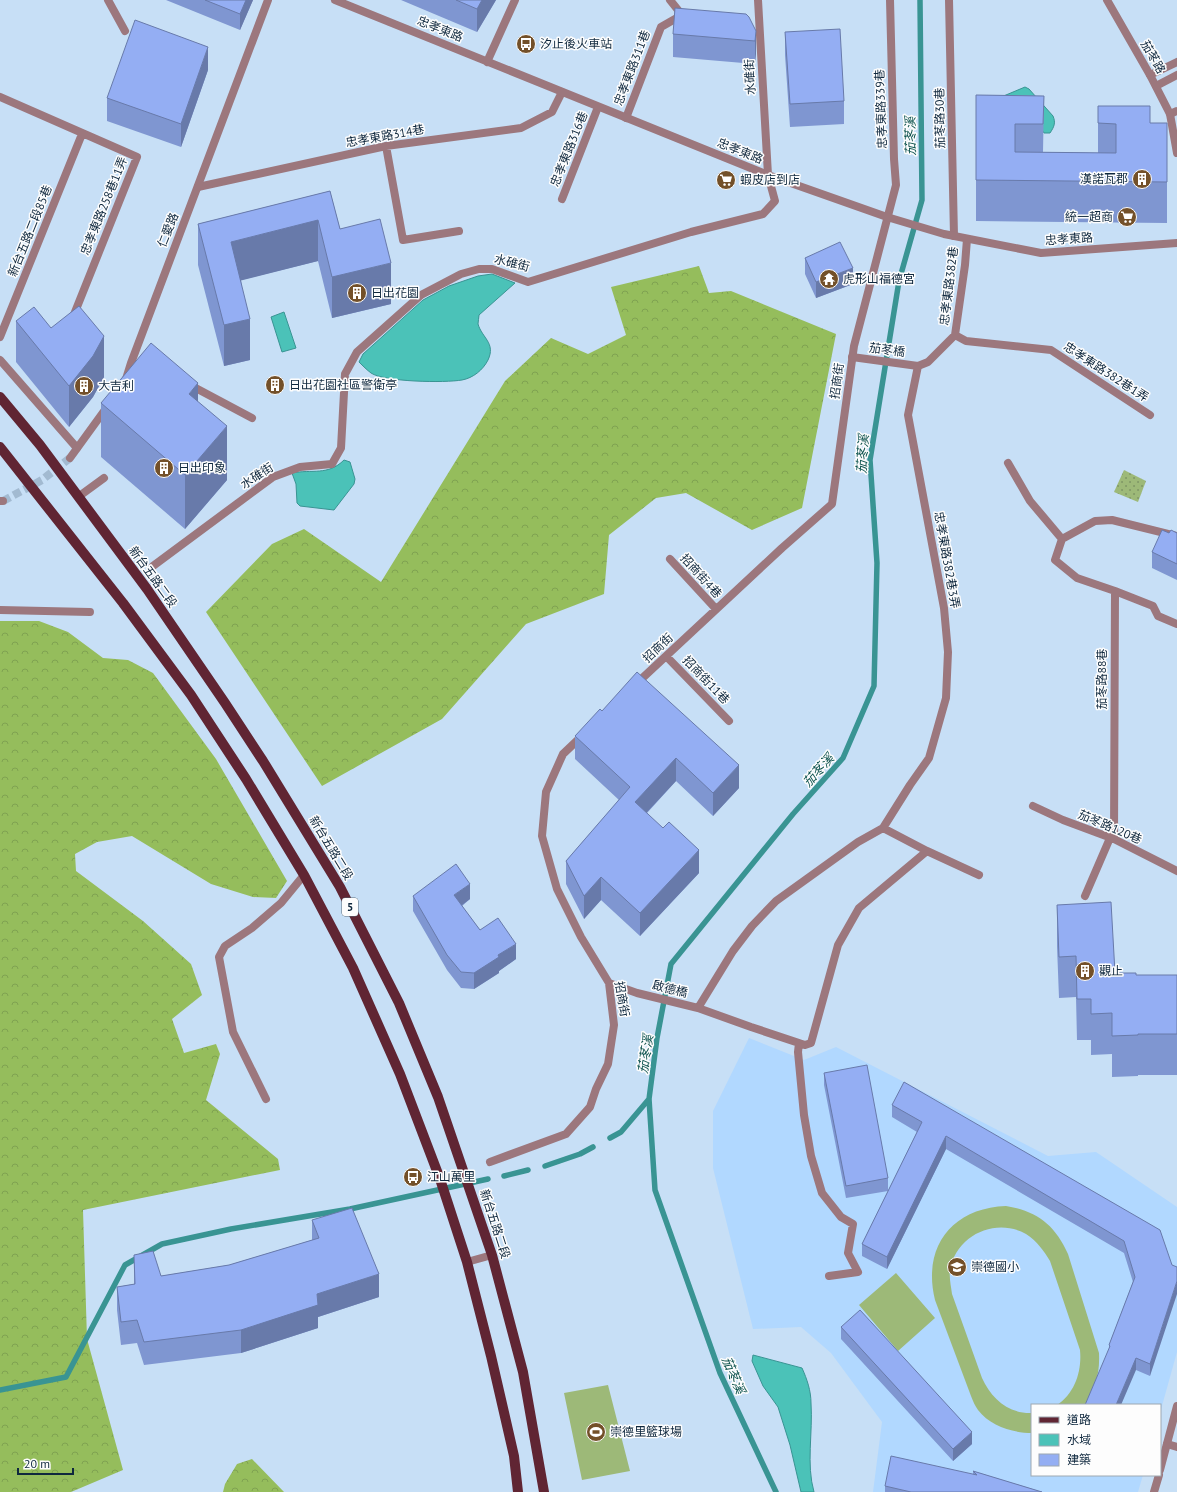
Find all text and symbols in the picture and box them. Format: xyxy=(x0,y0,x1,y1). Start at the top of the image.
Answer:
street label: 忠孝東路 xyxy=(415,13,465,44)
street label: 忠孝東路311巷 xyxy=(610,28,653,108)
bus stop icon: 汐止後火車站 xyxy=(515,33,537,55)
place label: 汐止後火車站 xyxy=(540,36,612,51)
street label: 茄苳路 xyxy=(1138,37,1169,76)
street label: 水碓街 xyxy=(741,59,758,95)
street label: 忠孝東路339巷 xyxy=(872,69,889,149)
street label: 茄苳路30巷 xyxy=(931,87,948,149)
street label: 忠孝東路316巷 xyxy=(547,109,590,189)
water label: 茄苳溪 xyxy=(902,114,919,156)
street label: 忠孝東路314巷 xyxy=(344,121,425,150)
street label: 忠孝東路 xyxy=(715,135,765,166)
street label: 忠孝東路258巷11弄 xyxy=(77,154,130,257)
building icon: 漢諾瓦郡 xyxy=(1131,168,1153,190)
supermarket icon: 蝦皮店到店 xyxy=(715,169,737,191)
place label: 漢諾瓦郡 xyxy=(1080,171,1128,186)
place label: 蝦皮店到店 xyxy=(740,172,800,187)
street label: 新台五路二段85巷 xyxy=(4,183,55,279)
supermarket icon: 統一超商 xyxy=(1116,206,1138,228)
place label: 統一超商 xyxy=(1065,209,1113,224)
street label: 仁愛路 xyxy=(154,210,181,249)
street label: 忠孝東路 xyxy=(1044,229,1093,248)
street label: 忠孝東路382巷 xyxy=(936,246,961,326)
street label: 水碓街 xyxy=(493,251,531,274)
temple icon: 虎形山福德宮 xyxy=(818,268,840,290)
place label: 虎形山福德宮 xyxy=(843,271,915,286)
building icon: 日出花園 xyxy=(346,282,368,304)
place label: 日出花園 xyxy=(371,285,419,300)
street label: 忠孝東路382巷1弄 xyxy=(1061,339,1152,405)
street label: 茄苳橋 xyxy=(868,340,906,359)
street label: 招商街 xyxy=(827,362,846,400)
building icon: 日出花園社區警衛亭 xyxy=(264,374,286,396)
building icon: 大吉利 xyxy=(73,375,95,397)
place label: 日出花園社區警衛亭 xyxy=(289,377,397,392)
place label: 大吉利 xyxy=(98,378,134,393)
water label: 茄苳溪 xyxy=(853,432,872,474)
building icon: 日出印象 xyxy=(153,457,175,479)
street label: 水碓街 xyxy=(238,459,276,492)
place label: 日出印象 xyxy=(178,460,226,475)
street label: 忠孝東路382巷3弄 xyxy=(932,510,963,610)
street label: 新台五路二段 xyxy=(126,543,181,610)
street label: 招商街4巷 xyxy=(678,550,725,601)
street label: 招商街 xyxy=(639,630,676,665)
street label: 茄苳路88巷 xyxy=(1094,648,1109,710)
street label: 招商街11巷 xyxy=(680,652,733,707)
water label: 茄苳溪 xyxy=(799,749,839,791)
street label: 茄苳路120巷 xyxy=(1076,806,1144,847)
street label: 新台五路二段 xyxy=(306,813,356,882)
road number: 5 xyxy=(342,898,358,916)
building icon: 觀止 xyxy=(1074,960,1096,982)
place label: 觀止 xyxy=(1099,963,1123,978)
street label: 啟德橋 xyxy=(651,977,689,1000)
street label: 招商街 xyxy=(612,980,633,1018)
water label: 茄苳溪 xyxy=(634,1032,657,1075)
bus stop icon: 江山萬里 xyxy=(402,1166,424,1188)
place label: 江山萬里 xyxy=(427,1169,475,1184)
street label: 新台五路二段 xyxy=(477,1187,514,1260)
school or university icon: 崇德國小 xyxy=(946,1256,968,1278)
place label: 崇德國小 xyxy=(971,1259,1019,1274)
water label: 茄苳溪 xyxy=(718,1354,750,1398)
legend xyxy=(1031,1404,1161,1476)
text: 道路 xyxy=(1067,1412,1091,1427)
sports icon: 崇德里籃球場 xyxy=(585,1421,607,1443)
place label: 崇德里籃球場 xyxy=(610,1424,682,1439)
text: 水域 xyxy=(1067,1432,1091,1447)
scale bar xyxy=(18,1450,73,1476)
text: 建築 xyxy=(1067,1452,1091,1467)
text: 20 m xyxy=(24,1456,50,1471)

